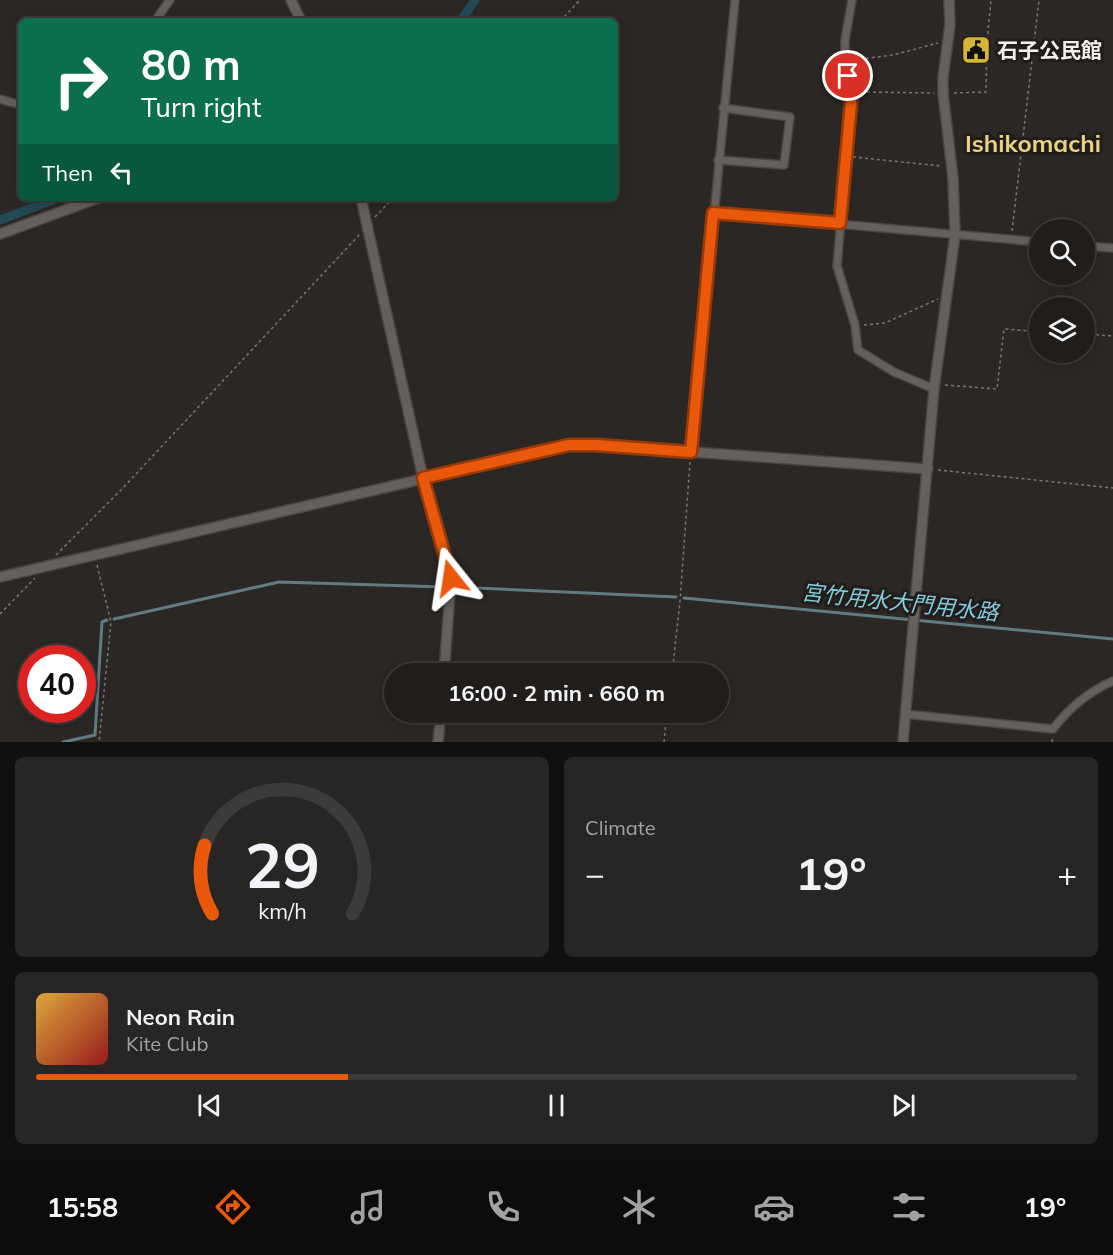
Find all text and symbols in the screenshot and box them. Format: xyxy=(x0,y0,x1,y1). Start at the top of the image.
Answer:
public building icon: 石子公民館 xyxy=(960,34,992,66)
place label: 石子公民館 xyxy=(997,37,1102,63)
text: 80 m xyxy=(141,38,241,91)
icon: right xyxy=(42,42,120,120)
pin xyxy=(822,50,873,101)
icon: arrive xyxy=(831,59,864,92)
text: Turn right xyxy=(141,90,261,124)
district label: Ishikomachi xyxy=(965,128,1101,158)
icon: left xyxy=(105,156,138,189)
text: Then xyxy=(42,159,93,187)
map controls xyxy=(1029,219,1095,363)
button: search xyxy=(1029,219,1095,285)
button: layers xyxy=(1029,297,1095,363)
position arrow xyxy=(419,546,483,610)
water label: 宮竹用水大門用水路 xyxy=(800,578,1002,626)
speed limit sign: 40 xyxy=(18,645,96,723)
text: 16:00 · 2 min · 660 m xyxy=(448,679,665,707)
text: Climate xyxy=(585,815,656,840)
text: 29 xyxy=(245,825,319,904)
text: 19° xyxy=(795,845,867,901)
text: − xyxy=(585,853,605,894)
text: + xyxy=(1057,853,1077,894)
text: km/h xyxy=(258,897,306,924)
text: Neon Rain xyxy=(126,1003,235,1031)
text: Kite Club xyxy=(126,1031,208,1056)
icon: previous xyxy=(193,1089,226,1122)
icon: pause xyxy=(540,1089,573,1122)
icon: next xyxy=(887,1089,920,1122)
icon: directions xyxy=(212,1186,254,1228)
icon: music xyxy=(347,1186,389,1228)
icon: phone xyxy=(482,1186,524,1228)
icon: climate xyxy=(618,1186,660,1228)
icon: car xyxy=(753,1186,795,1228)
icon: filters xyxy=(888,1186,930,1228)
text: 15:58 xyxy=(47,1190,118,1224)
text: 19° xyxy=(1024,1190,1066,1224)

